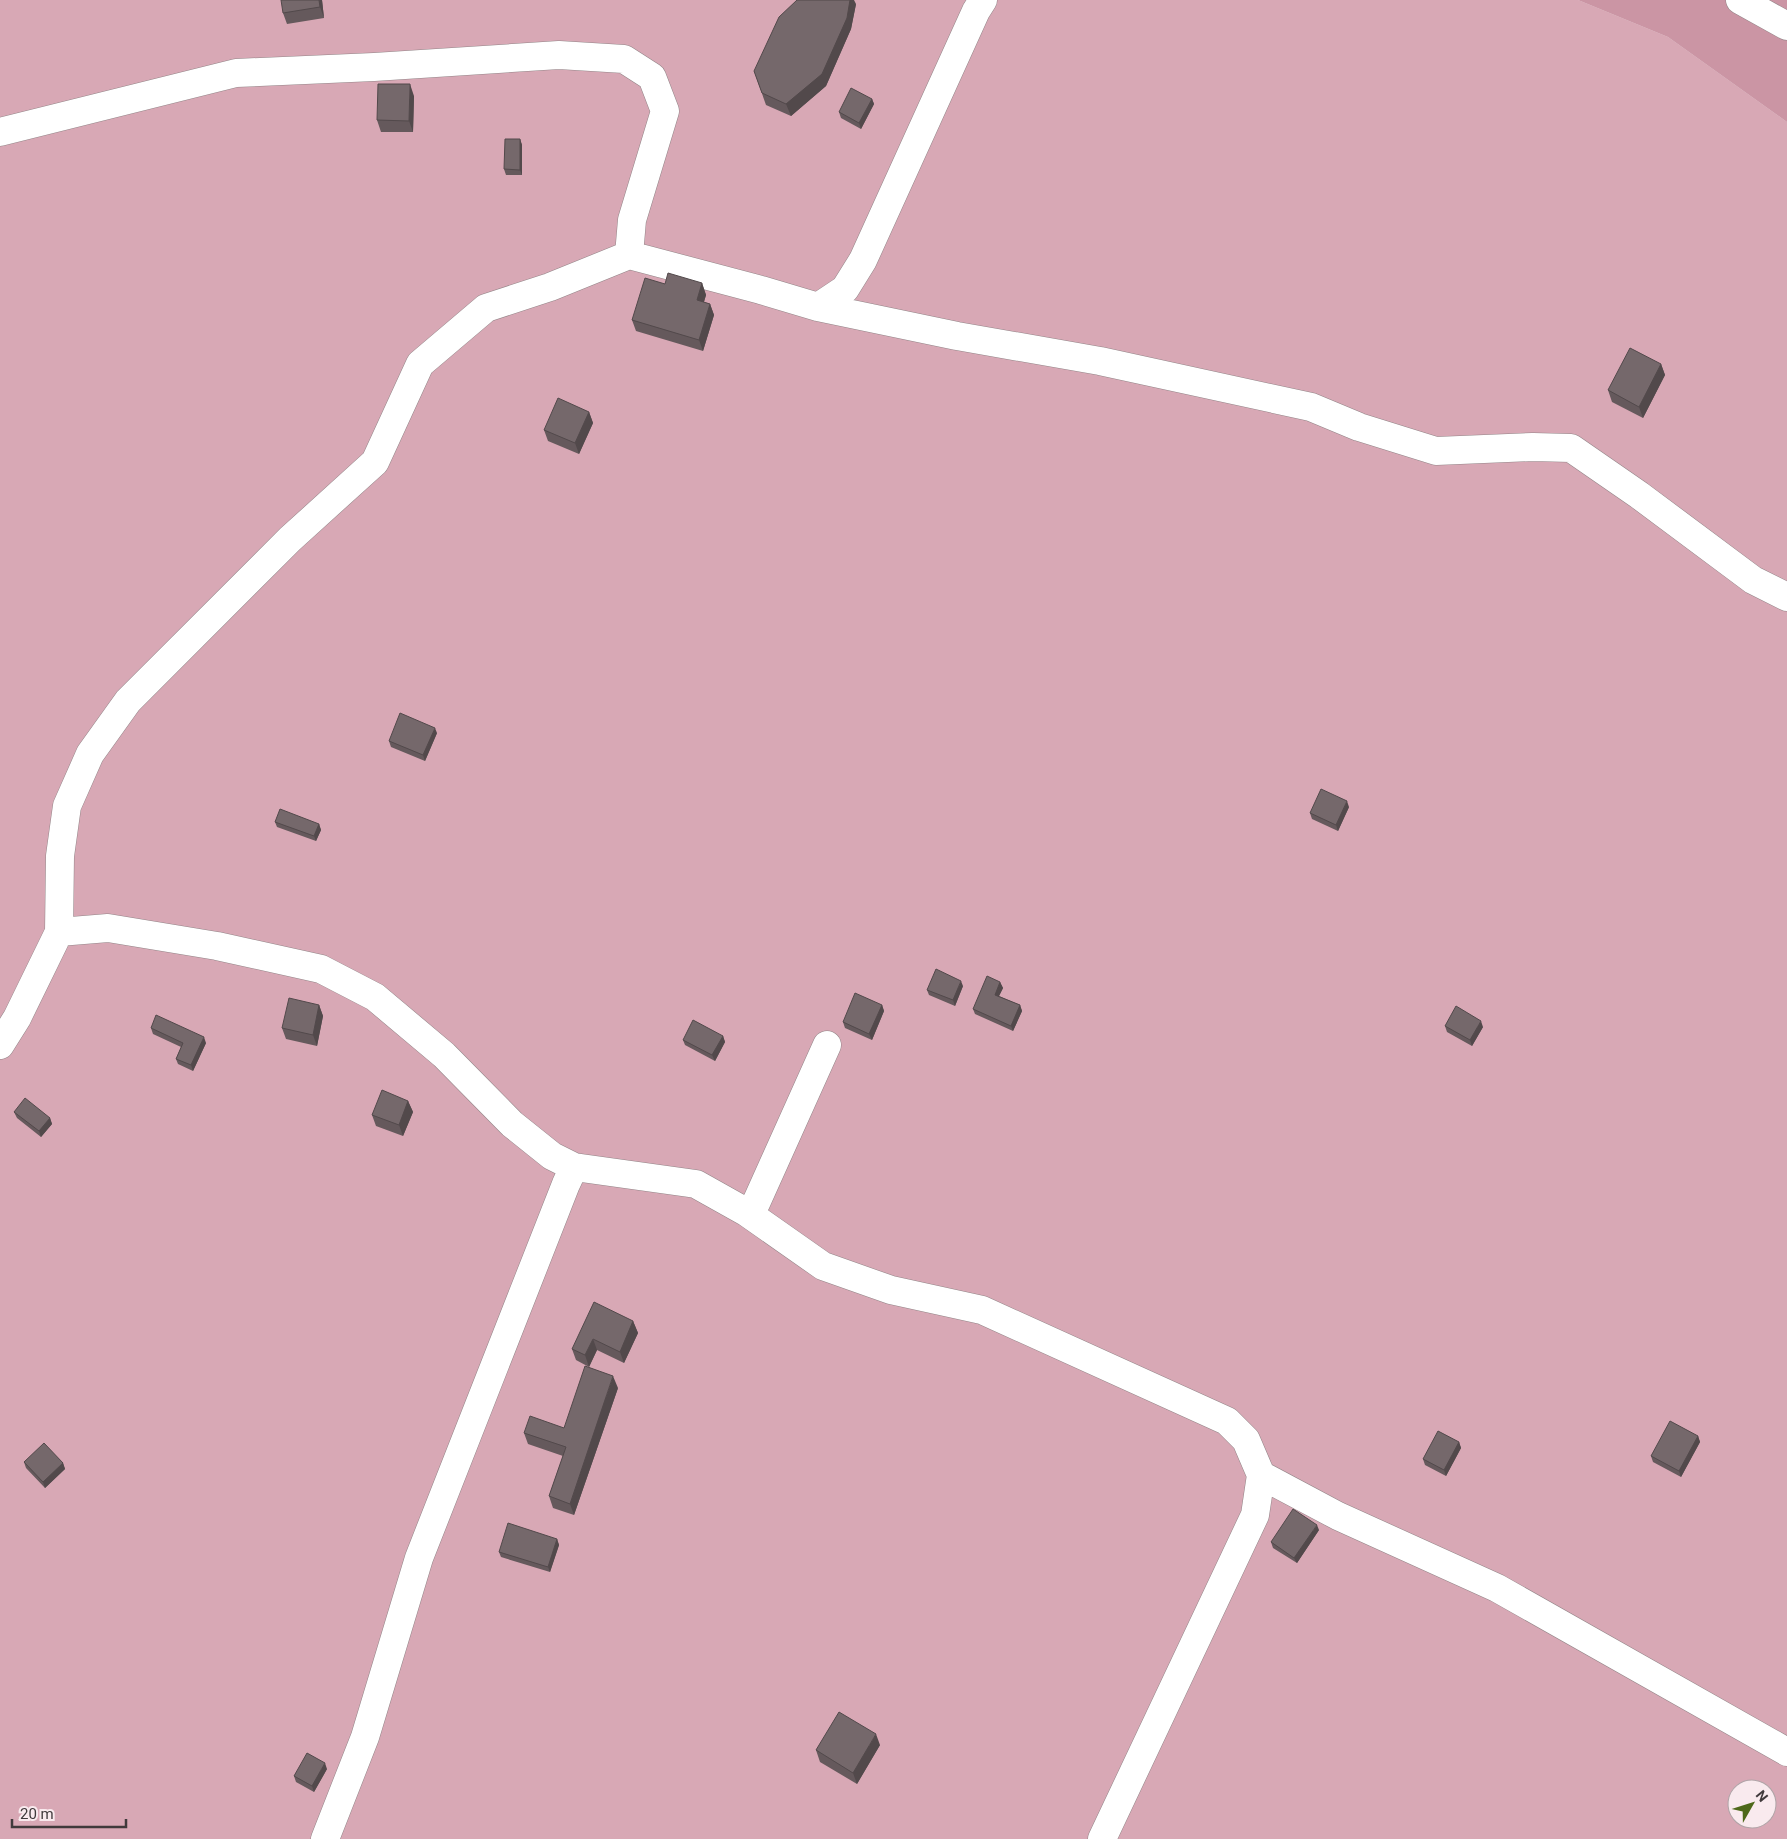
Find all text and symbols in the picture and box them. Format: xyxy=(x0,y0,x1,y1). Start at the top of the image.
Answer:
north arrow xyxy=(1727,1779,1777,1829)
text: N xyxy=(1753,1787,1771,1805)
scale bar xyxy=(12,1796,126,1828)
text: 20 m xyxy=(20,1805,54,1823)

